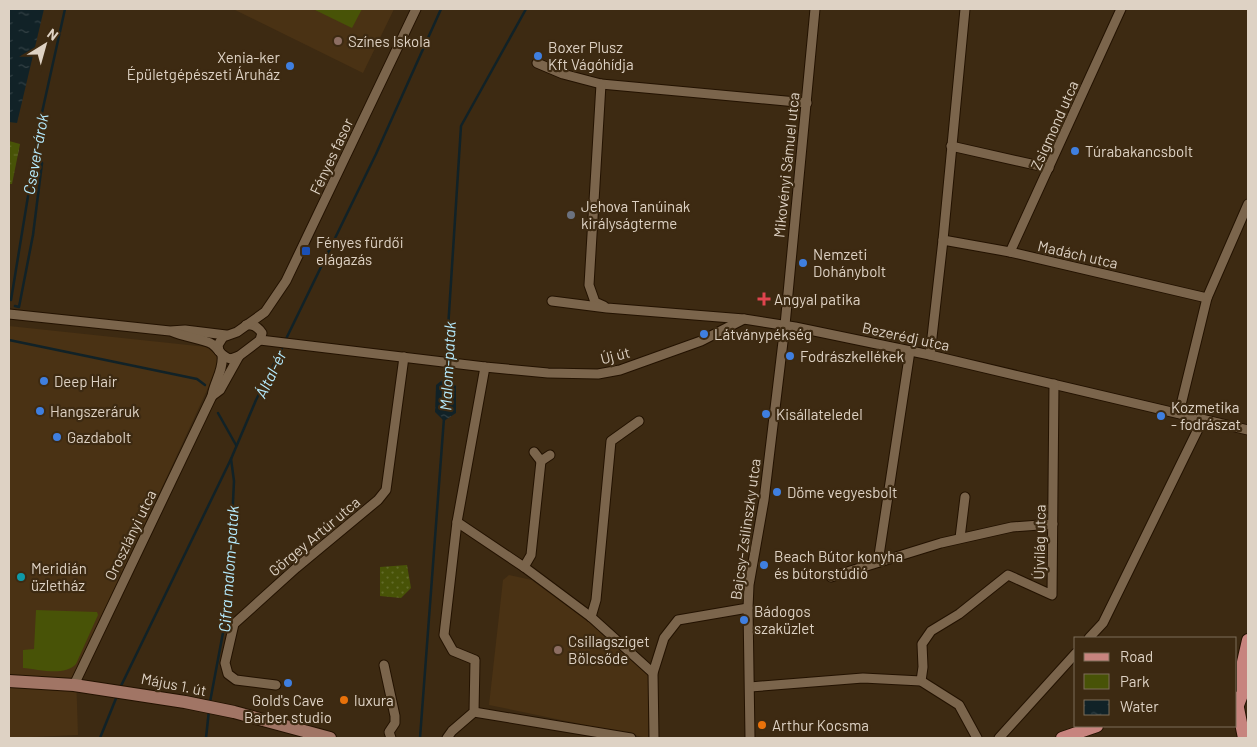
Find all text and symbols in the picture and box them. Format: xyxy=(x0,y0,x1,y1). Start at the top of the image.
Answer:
north arrow xyxy=(20,20,70,70)
text: N xyxy=(44,25,62,44)
place label: Színes Iskola xyxy=(348,32,430,50)
marker: Színes Iskola xyxy=(332,35,344,47)
place label: Boxer Plusz Kft Vágóhídja xyxy=(548,38,634,73)
place label: Xenia-ker Épületgépészeti Áruház xyxy=(127,48,281,83)
marker: Boxer Plusz Kft Vágóhídja xyxy=(532,50,544,62)
marker: Xenia-ker Épületgépészeti Áruház xyxy=(284,60,296,72)
street label: Zsigmond utca xyxy=(1026,78,1082,172)
street label: Mikovényi Sámuel utca xyxy=(769,91,803,239)
water label: Csever-árok xyxy=(19,112,51,196)
street label: Fényes fasor xyxy=(305,114,357,197)
place label: Túrabakancsbolt xyxy=(1085,142,1193,160)
marker: Túrabakancsbolt xyxy=(1069,145,1081,157)
place label: Jehova Tanúinak királyságterme xyxy=(581,197,691,232)
marker: Jehova Tanúinak királyságterme xyxy=(565,209,577,221)
place label: Fényes fürdői elágazás xyxy=(316,233,403,268)
street label: Madách utca xyxy=(1036,236,1120,272)
marker: Fényes fürdői elágazás xyxy=(300,245,312,257)
place label: Nemzeti Dohánybolt xyxy=(813,245,886,280)
marker: Nemzeti Dohánybolt xyxy=(797,257,809,269)
place label: Angyal patika xyxy=(774,290,860,308)
marker: Angyal patika xyxy=(758,293,770,305)
street label: Bezerédj utca xyxy=(861,318,951,354)
water label: Malom-patak xyxy=(435,321,459,411)
place label: Látványpékség xyxy=(714,325,812,343)
marker: Látványpékség xyxy=(698,328,710,340)
street label: Új út xyxy=(598,343,632,367)
water label: Által-ér xyxy=(250,346,290,401)
place label: Fodrászkellékek xyxy=(800,347,905,365)
marker: Fodrászkellékek xyxy=(784,350,796,362)
place label: Deep Hair xyxy=(54,372,118,390)
marker: Deep Hair xyxy=(38,375,50,387)
place label: Kozmetika - fodrászat xyxy=(1171,398,1241,433)
place label: Hangszeráruk xyxy=(50,402,140,420)
marker: Hangszeráruk xyxy=(34,405,46,417)
place label: Kisállateledel xyxy=(776,405,863,423)
marker: Kisállateledel xyxy=(760,408,772,420)
marker: Kozmetika - fodrászat xyxy=(1155,410,1167,422)
place label: Gazdabolt xyxy=(67,428,131,446)
marker: Gazdabolt xyxy=(51,431,63,443)
street label: Bajcsy-Zsilinszky utca xyxy=(726,457,764,601)
place label: Döme vegyesbolt xyxy=(787,483,897,501)
marker: Döme vegyesbolt xyxy=(771,486,783,498)
street label: Oroszlányi utca xyxy=(100,487,160,583)
street label: Görgey Artúr utca xyxy=(265,493,363,579)
street label: Újvilág utca xyxy=(1029,504,1049,580)
water label: Cifra malom-patak xyxy=(214,505,242,633)
place label: Beach Bútor konyha és bútorstúdió xyxy=(774,547,903,582)
place label: Meridián üzletház xyxy=(31,559,87,594)
marker: Beach Bútor konyha és bútorstúdió xyxy=(758,559,770,571)
marker: Meridián üzletház xyxy=(15,571,27,583)
place label: Bádogos szaküzlet xyxy=(754,602,815,637)
marker: Bádogos szaküzlet xyxy=(738,614,750,626)
place label: Csillagsziget Bölcsőde xyxy=(568,632,650,667)
legend xyxy=(1074,637,1237,727)
marker: Csillagsziget Bölcsőde xyxy=(552,644,564,656)
text: Road xyxy=(1120,647,1153,665)
street label: Május 1. út xyxy=(140,669,208,699)
text: Park xyxy=(1120,672,1150,690)
marker: Gold's Cave Barber studio xyxy=(282,677,294,689)
place label: Gold's Cave Barber studio xyxy=(244,691,332,726)
place label: luxura xyxy=(354,691,394,709)
marker: luxura xyxy=(338,694,350,706)
text: Water xyxy=(1120,697,1159,715)
place label: Arthur Kocsma xyxy=(772,716,869,734)
marker: Arthur Kocsma xyxy=(756,719,768,731)

